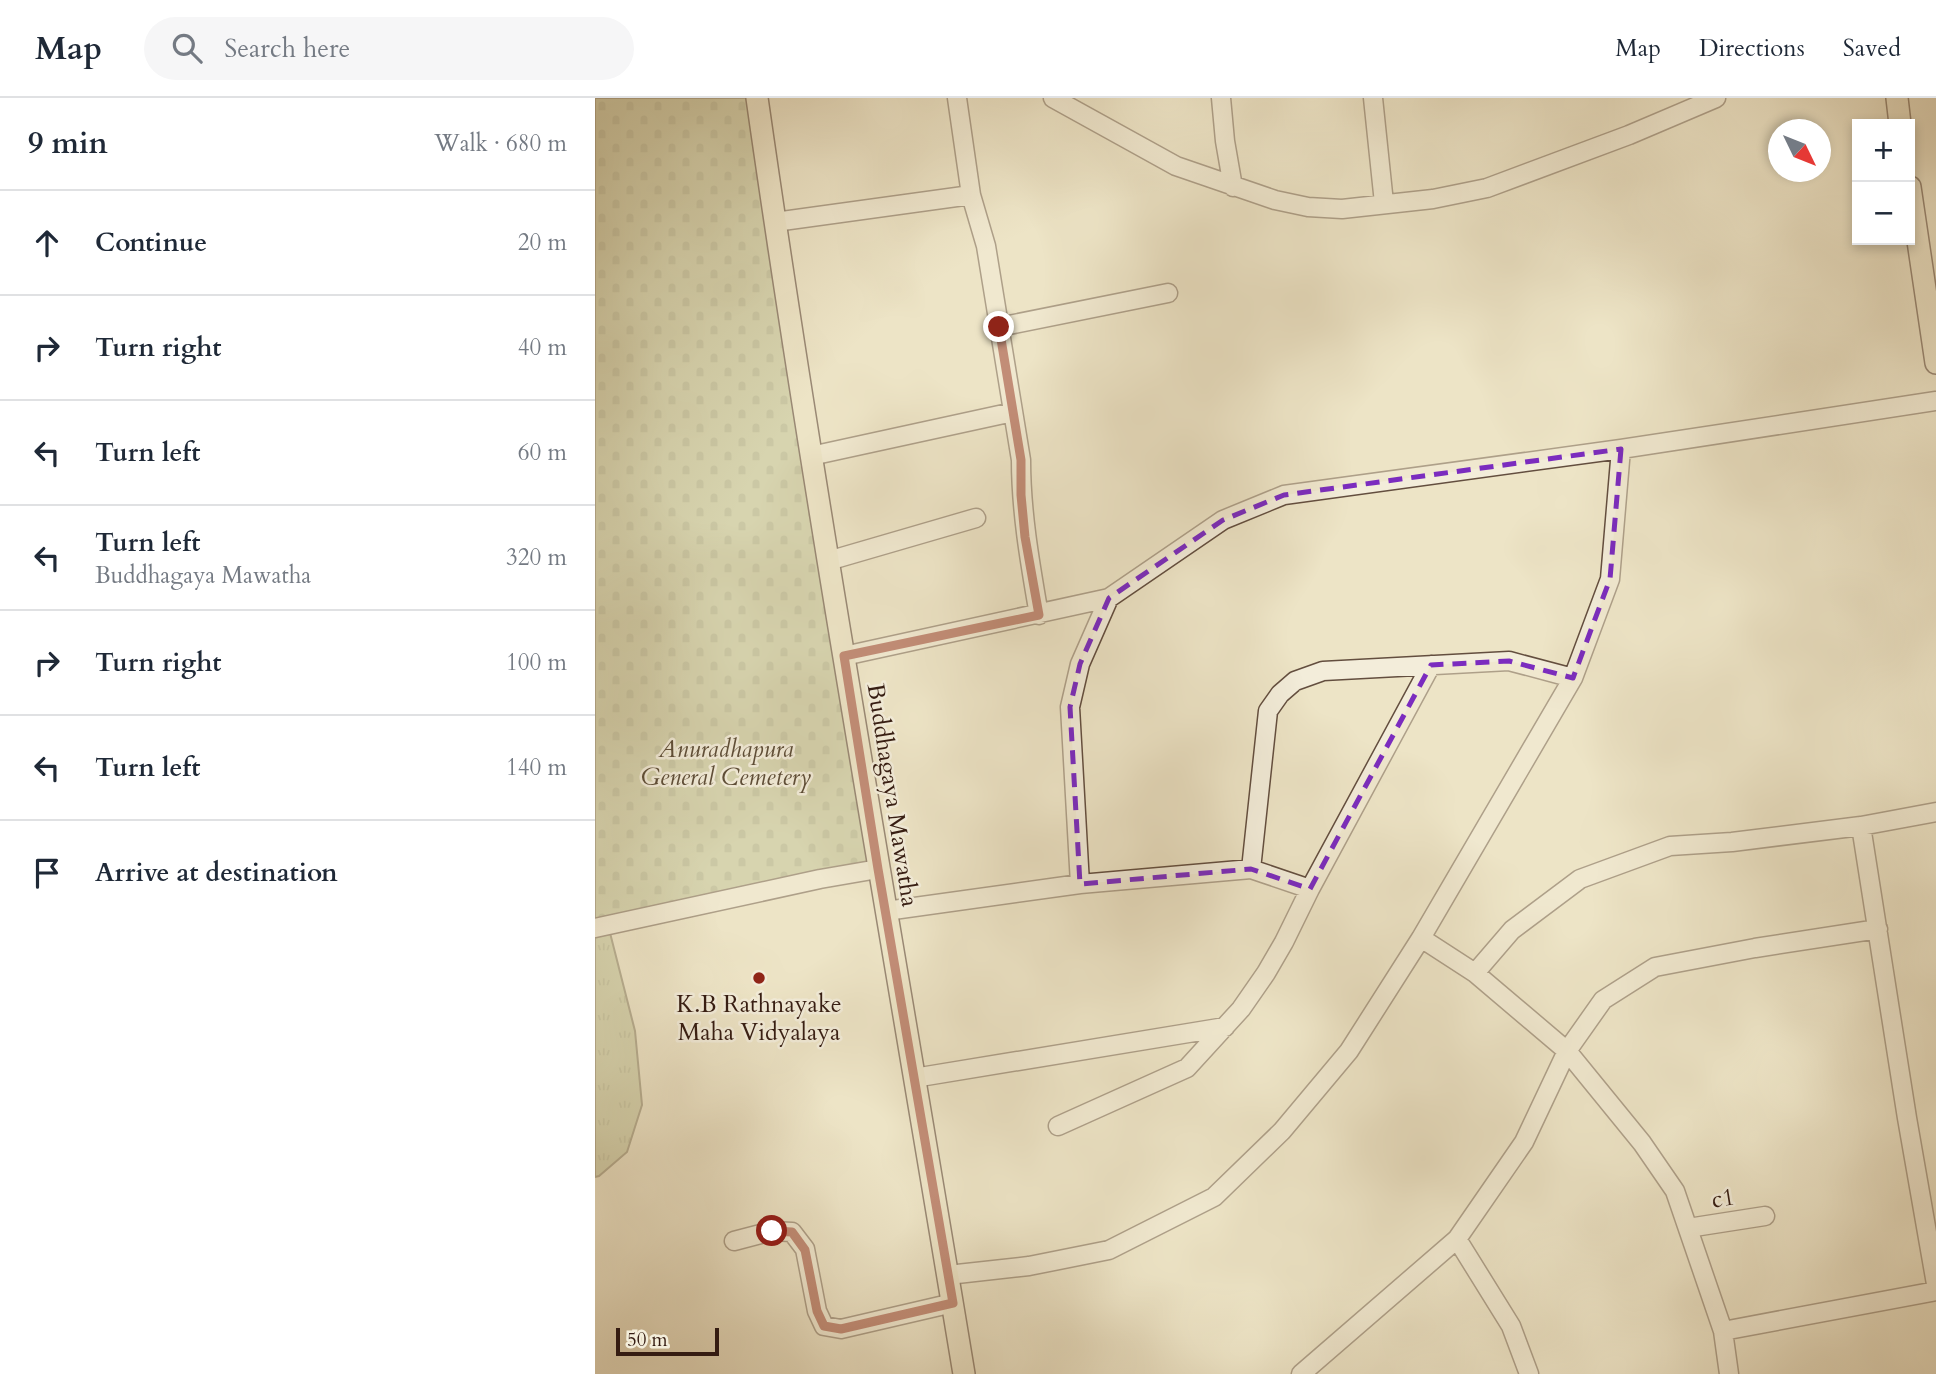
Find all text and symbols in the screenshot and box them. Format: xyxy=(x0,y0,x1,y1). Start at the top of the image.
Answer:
search box xyxy=(144,17,634,80)
text: Map xyxy=(35,26,102,71)
icon: search xyxy=(168,29,206,67)
text: Search here xyxy=(224,31,350,66)
text: Map xyxy=(1615,32,1661,65)
text: Directions xyxy=(1699,32,1805,65)
text: Saved xyxy=(1843,32,1901,65)
north arrow xyxy=(1768,119,1831,182)
map controls xyxy=(1852,119,1915,245)
button: + xyxy=(1852,119,1915,182)
text: 9 min xyxy=(28,123,108,164)
text: Walk · 680 m xyxy=(434,128,567,159)
button: − xyxy=(1852,182,1915,245)
icon: ahead xyxy=(28,224,66,262)
text: Continue xyxy=(95,225,207,260)
text: 20 m xyxy=(518,227,567,258)
route end xyxy=(983,311,1014,342)
icon: right xyxy=(28,329,66,367)
text: Turn right xyxy=(95,330,222,365)
text: 40 m xyxy=(518,332,567,363)
icon: left xyxy=(28,434,66,472)
text: Turn left xyxy=(95,435,200,470)
text: 60 m xyxy=(518,437,567,468)
text: Turn left xyxy=(95,525,200,560)
icon: left xyxy=(28,539,66,577)
text: 320 m xyxy=(506,542,567,573)
text: Buddhagaya Mawatha xyxy=(95,560,311,591)
icon: right xyxy=(28,644,66,682)
text: Turn right xyxy=(95,645,222,680)
text: 100 m xyxy=(506,647,567,678)
street label: Buddhagaya Mawatha xyxy=(859,681,927,910)
park label: Anuradhapura General Cemetery xyxy=(641,733,812,794)
icon: left xyxy=(28,749,66,787)
text: Turn left xyxy=(95,750,200,785)
text: 140 m xyxy=(506,752,567,783)
icon: arrive xyxy=(28,854,66,892)
text: Arrive at destination xyxy=(95,855,338,890)
marker: K.B Rathnayake Maha Vidyalaya xyxy=(751,970,767,986)
place label: K.B Rathnayake Maha Vidyalaya xyxy=(676,988,842,1049)
street label: c1 xyxy=(1709,1180,1737,1217)
route start xyxy=(756,1215,787,1246)
scale bar xyxy=(616,1325,719,1357)
text: 50 m xyxy=(627,1327,668,1353)

